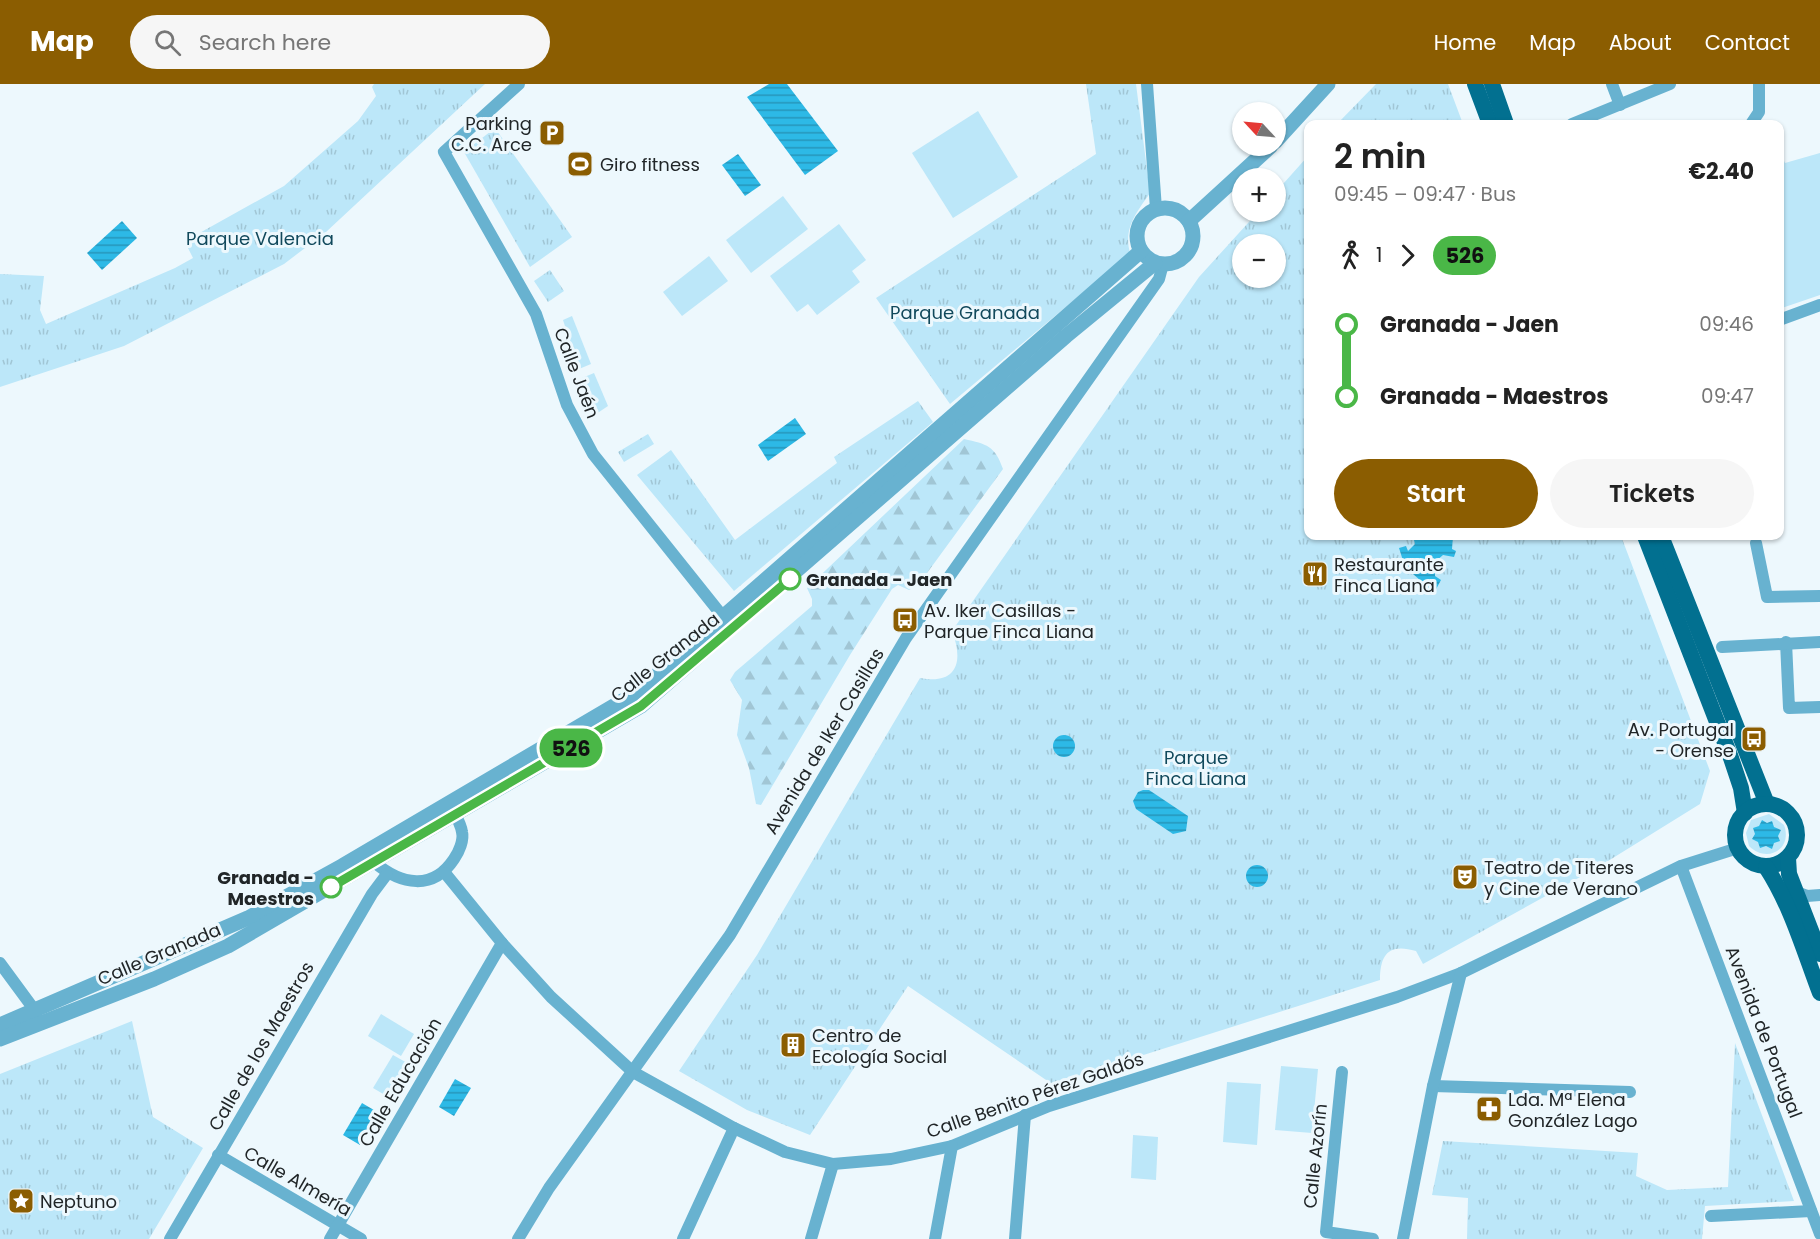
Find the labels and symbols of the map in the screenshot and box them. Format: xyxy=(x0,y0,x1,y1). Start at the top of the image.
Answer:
north arrow xyxy=(1232,102,1286,156)
place label: Parking C.C. Arce xyxy=(451,111,532,157)
parking icon: Parking C.C. Arce xyxy=(537,118,567,148)
sports icon: Giro fitness xyxy=(565,149,595,179)
place label: Giro fitness xyxy=(600,152,700,177)
park label: Parque Valencia xyxy=(186,226,334,251)
park label: Parque Granada xyxy=(890,300,1040,325)
street label: Calle Jaén xyxy=(548,324,606,422)
place label: Restaurante Finca Liana xyxy=(1334,552,1444,598)
restaurant icon: Restaurante Finca Liana xyxy=(1300,559,1330,589)
place label: Granada - Jaen xyxy=(806,567,952,592)
marker: Granada - Jaen xyxy=(779,568,801,590)
place label: Av. Iker Casillas - Parque Finca Liana xyxy=(924,598,1094,644)
bus stop icon: Av. Iker Casillas - Parque Finca Liana xyxy=(890,605,920,635)
street label: Calle Granada xyxy=(605,607,725,707)
street label: Avenida de Iker Casillas xyxy=(758,643,890,839)
place label: Av. Portugal - Orense xyxy=(1628,717,1734,763)
bus stop icon: Av. Portugal - Orense xyxy=(1739,724,1769,754)
line badge: 526 xyxy=(536,728,606,768)
park label: Parque Finca Liana xyxy=(1146,745,1246,791)
place label: Teatro de Titeres y Cine de Verano xyxy=(1484,855,1638,901)
theatre icon: Teatro de Titeres y Cine de Verano xyxy=(1450,862,1480,892)
place label: Granada - Maestros xyxy=(217,865,314,911)
marker: Granada - Maestros xyxy=(320,876,342,898)
street label: Calle Granada xyxy=(93,917,225,991)
street label: Avenida de Portugal xyxy=(1720,943,1808,1121)
street label: Calle de los Maestros xyxy=(202,957,320,1135)
street label: Calle Educación xyxy=(353,1013,447,1151)
place label: Centro de Ecología Social xyxy=(812,1023,947,1069)
building icon: Centro de Ecología Social xyxy=(778,1030,808,1060)
street label: Calle Benito Pérez Galdós xyxy=(923,1046,1147,1144)
place label: Lda. Mª Elena González Lago xyxy=(1508,1087,1638,1133)
pharmacy icon: Lda. Mª Elena González Lago xyxy=(1474,1094,1504,1124)
street label: Calle Azorín xyxy=(1297,1102,1333,1210)
street label: Calle Almería xyxy=(240,1140,356,1222)
place icon: Neptuno xyxy=(6,1186,36,1216)
place label: Neptuno xyxy=(40,1189,117,1214)

